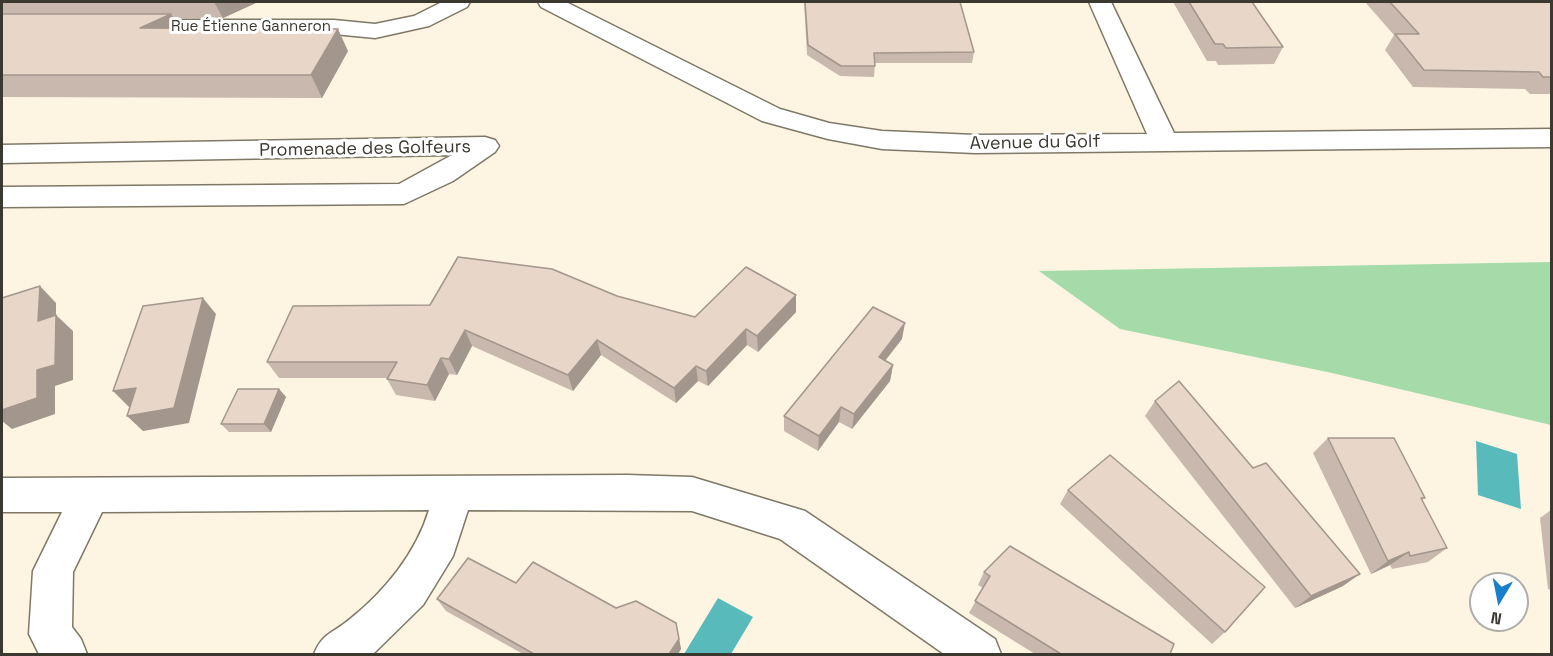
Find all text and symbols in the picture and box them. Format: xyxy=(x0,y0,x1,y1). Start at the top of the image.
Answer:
street label: Rue Étienne Ganneron xyxy=(171,18,331,36)
street label: Avenue du Golf xyxy=(969,131,1101,155)
street label: Promenade des Golfeurs xyxy=(259,136,471,162)
north arrow xyxy=(1469,572,1529,632)
text: N xyxy=(1489,607,1503,630)

